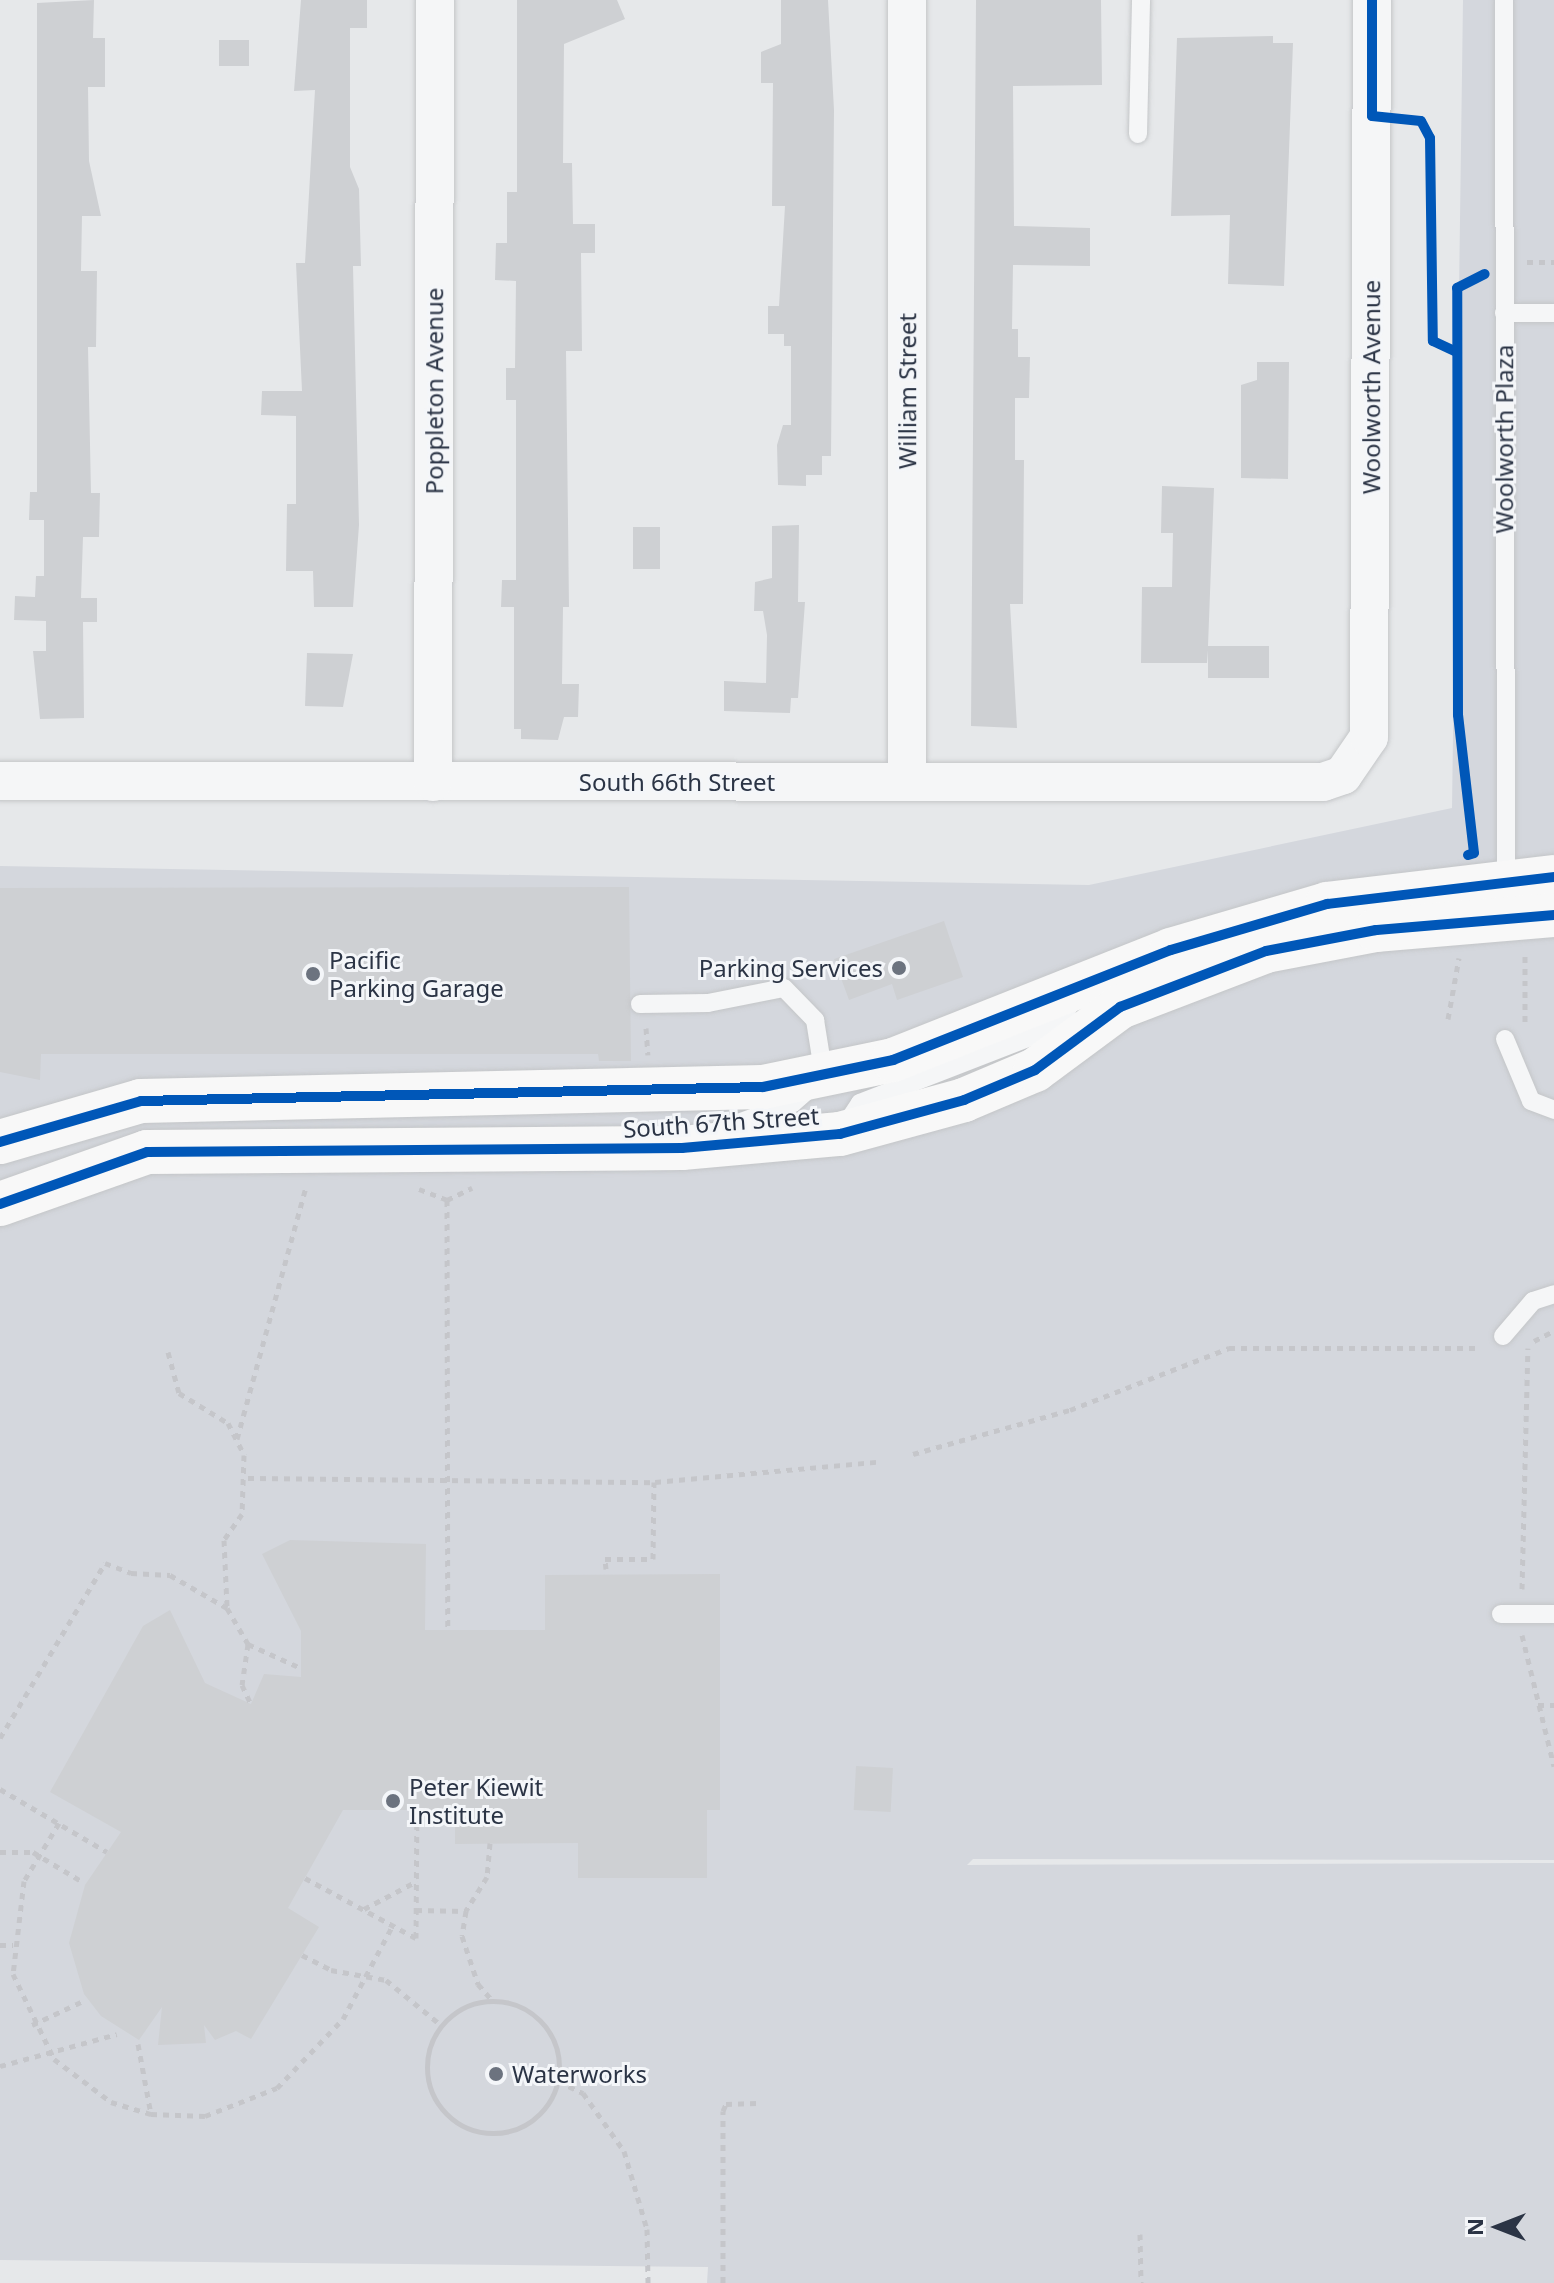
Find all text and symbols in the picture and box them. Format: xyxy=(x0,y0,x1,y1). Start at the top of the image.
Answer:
street label: Woolworth Avenue xyxy=(1357,280,1385,494)
street label: Poppleton Avenue xyxy=(420,288,448,494)
street label: William Street xyxy=(893,313,921,469)
street label: Woolworth Plaza xyxy=(1490,344,1518,534)
street label: South 66th Street xyxy=(579,768,775,796)
place label: Pacific Parking Garage xyxy=(329,946,504,1002)
place label: Parking Services xyxy=(699,954,883,982)
marker: Parking Services xyxy=(890,959,908,977)
marker: Pacific Parking Garage xyxy=(304,965,322,983)
street label: South 67th Street xyxy=(622,1101,820,1143)
place label: Peter Kiewit Institute xyxy=(409,1773,543,1829)
marker: Peter Kiewit Institute xyxy=(384,1792,402,1810)
place label: Waterworks xyxy=(512,2060,647,2088)
marker: Waterworks xyxy=(487,2065,505,2083)
north arrow xyxy=(1458,2187,1538,2267)
text: N xyxy=(1459,2218,1489,2236)

